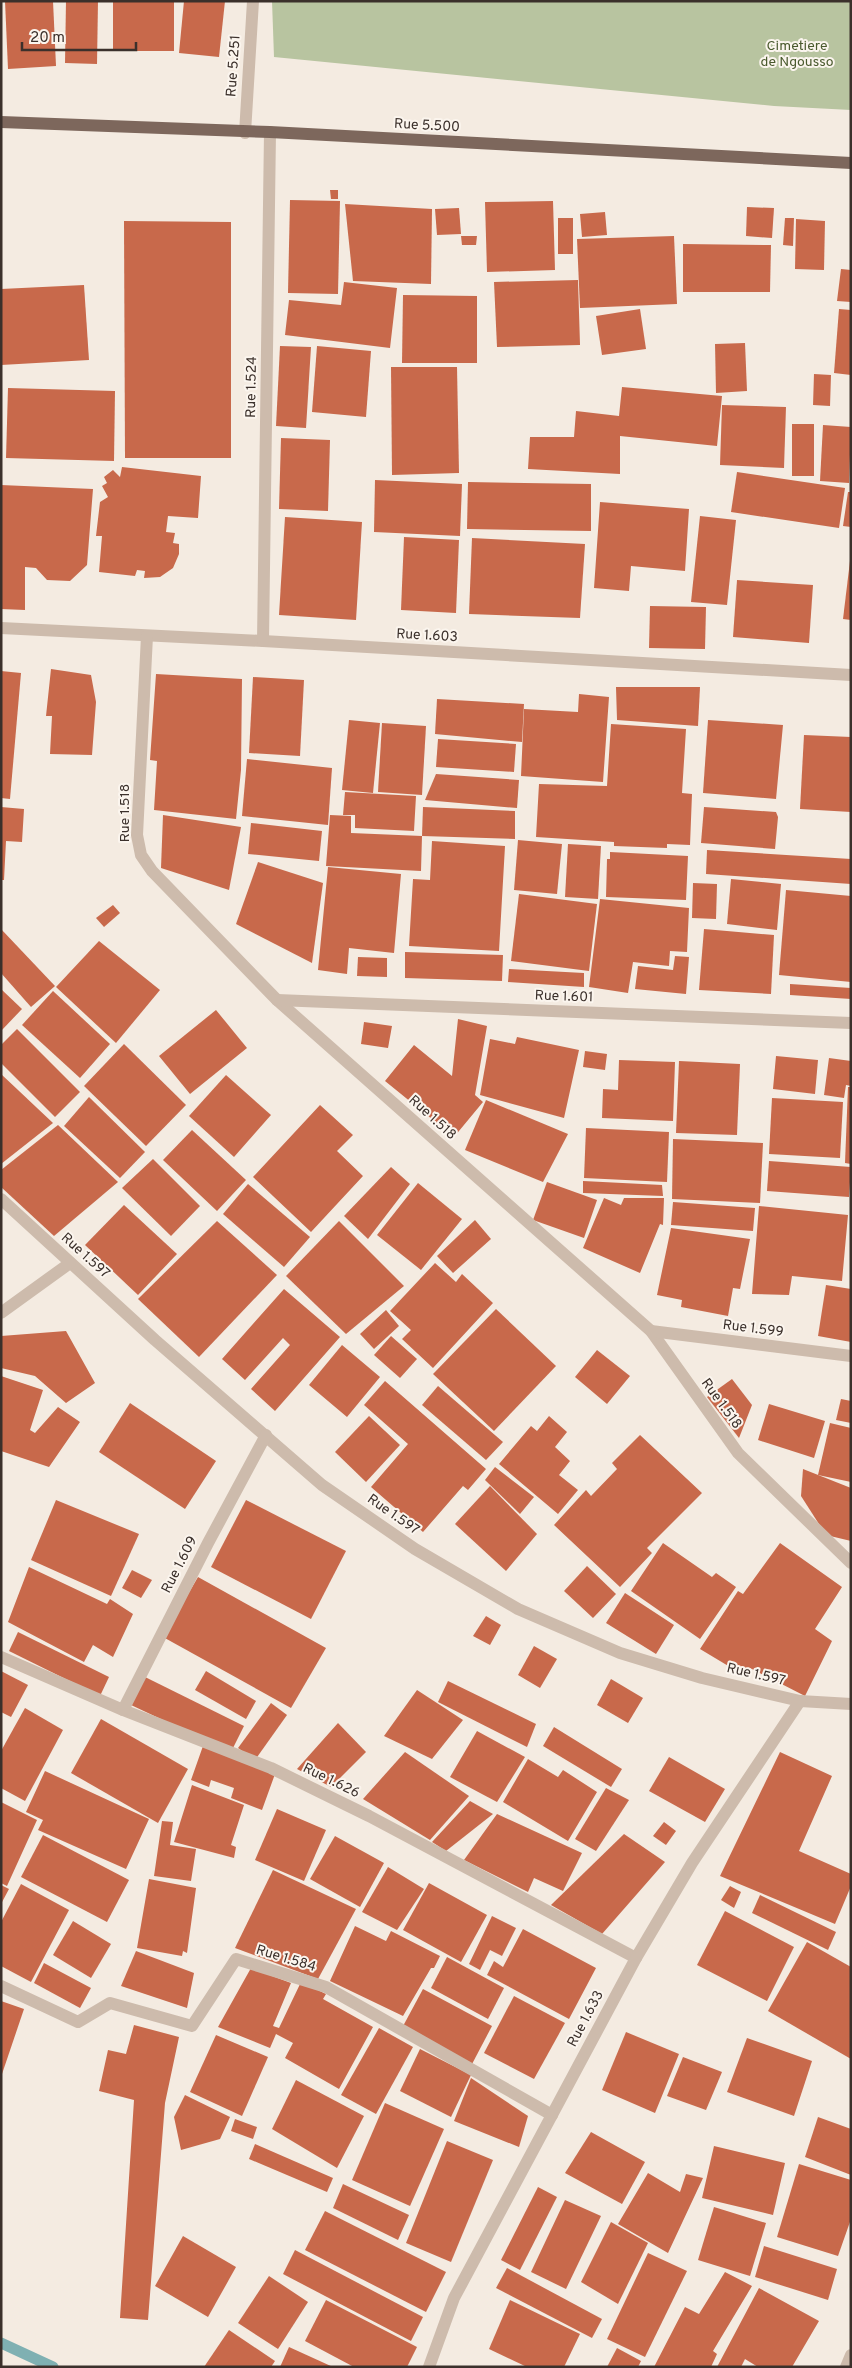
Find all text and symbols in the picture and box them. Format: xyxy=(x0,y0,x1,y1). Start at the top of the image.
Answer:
scale bar xyxy=(22,20,136,52)
text: 20 m xyxy=(30,29,65,48)
street label: Rue 5.251 xyxy=(223,34,245,98)
park label: Cimetiere de Ngousso xyxy=(761,38,834,71)
street label: Rue 5.500 xyxy=(394,116,460,136)
street label: Rue 1.524 xyxy=(243,356,261,418)
street label: Rue 1.603 xyxy=(396,626,458,646)
street label: Rue 1.518 xyxy=(117,784,134,842)
street label: Rue 1.601 xyxy=(534,987,594,1007)
street label: Rue 1.518 xyxy=(405,1092,459,1144)
street label: Rue 1.597 xyxy=(57,1230,113,1282)
street label: Rue 1.599 xyxy=(722,1317,784,1341)
street label: Rue 1.518 xyxy=(697,1375,745,1433)
street label: Rue 1.597 xyxy=(364,1491,422,1539)
street label: Rue 1.609 xyxy=(158,1534,202,1596)
street label: Rue 1.597 xyxy=(725,1660,787,1690)
street label: Rue 1.626 xyxy=(300,1760,362,1802)
street label: Rue 1.584 xyxy=(254,1942,318,1976)
street label: Rue 1.633 xyxy=(564,1988,608,2050)

